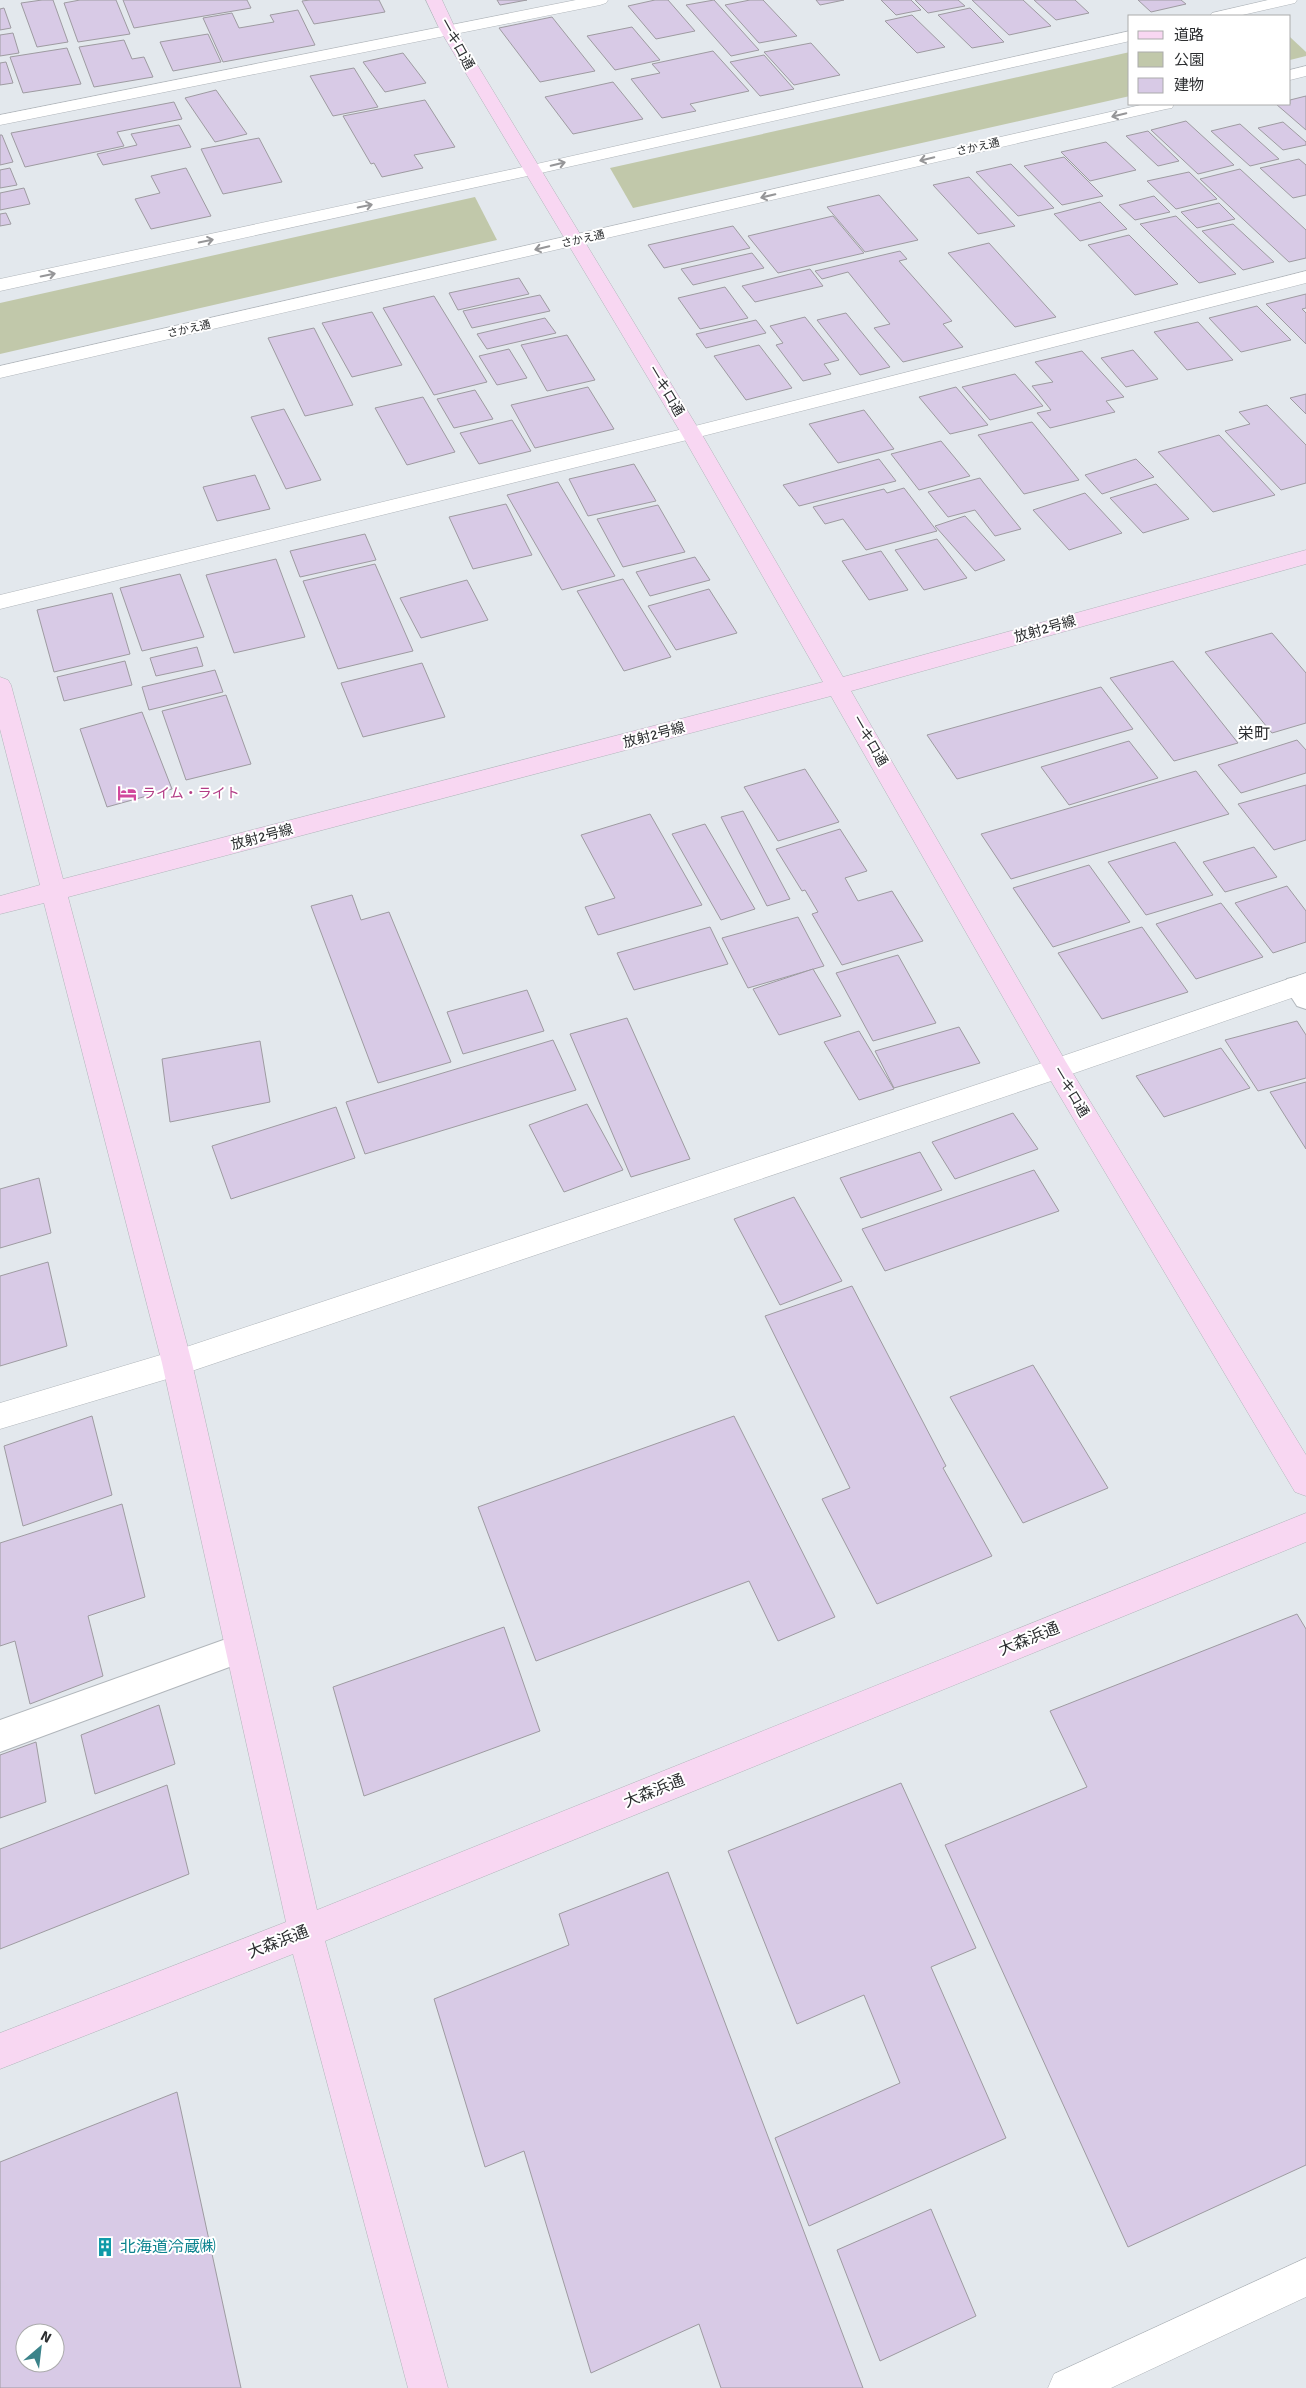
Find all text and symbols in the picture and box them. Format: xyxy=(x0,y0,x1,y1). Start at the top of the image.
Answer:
street label: 一キロ通 xyxy=(436,15,478,73)
legend xyxy=(1128,15,1291,105)
text: 道路 xyxy=(1174,26,1204,44)
text: 公園 xyxy=(1174,51,1204,69)
text: 建物 xyxy=(1174,76,1204,94)
one-way arrow xyxy=(1111,111,1127,120)
street label: さかえ通 xyxy=(955,136,1001,158)
one-way arrow xyxy=(919,155,935,164)
one-way arrow xyxy=(550,159,566,168)
one-way arrow xyxy=(761,192,777,201)
one-way arrow xyxy=(357,201,373,210)
street label: さかえ通 xyxy=(560,228,606,250)
one-way arrow xyxy=(198,235,214,245)
one-way arrow xyxy=(534,244,550,253)
one-way arrow xyxy=(39,270,55,279)
street label: さかえ通 xyxy=(166,318,212,340)
street label: 一キロ通 xyxy=(644,363,688,419)
street label: 放射2号線 xyxy=(1012,612,1078,646)
street label: 一キロ通 xyxy=(849,713,891,769)
street label: 放射2号線 xyxy=(621,719,687,751)
district label: 栄町 xyxy=(1238,724,1270,744)
hotel icon: ライム・ライト xyxy=(116,782,138,804)
place label: ライム・ライト xyxy=(142,785,240,802)
street label: 放射2号線 xyxy=(229,821,295,853)
street label: 一キロ通 xyxy=(1049,1064,1093,1120)
street label: 大森浜通 xyxy=(996,1618,1062,1660)
street label: 大森浜通 xyxy=(621,1770,687,1812)
street label: 大森浜通 xyxy=(245,1921,311,1963)
building icon: 北海道冷蔵㈱ xyxy=(94,2236,116,2258)
place label: 北海道冷蔵㈱ xyxy=(120,2237,216,2257)
north arrow xyxy=(15,2323,65,2373)
text: N xyxy=(38,2327,54,2347)

